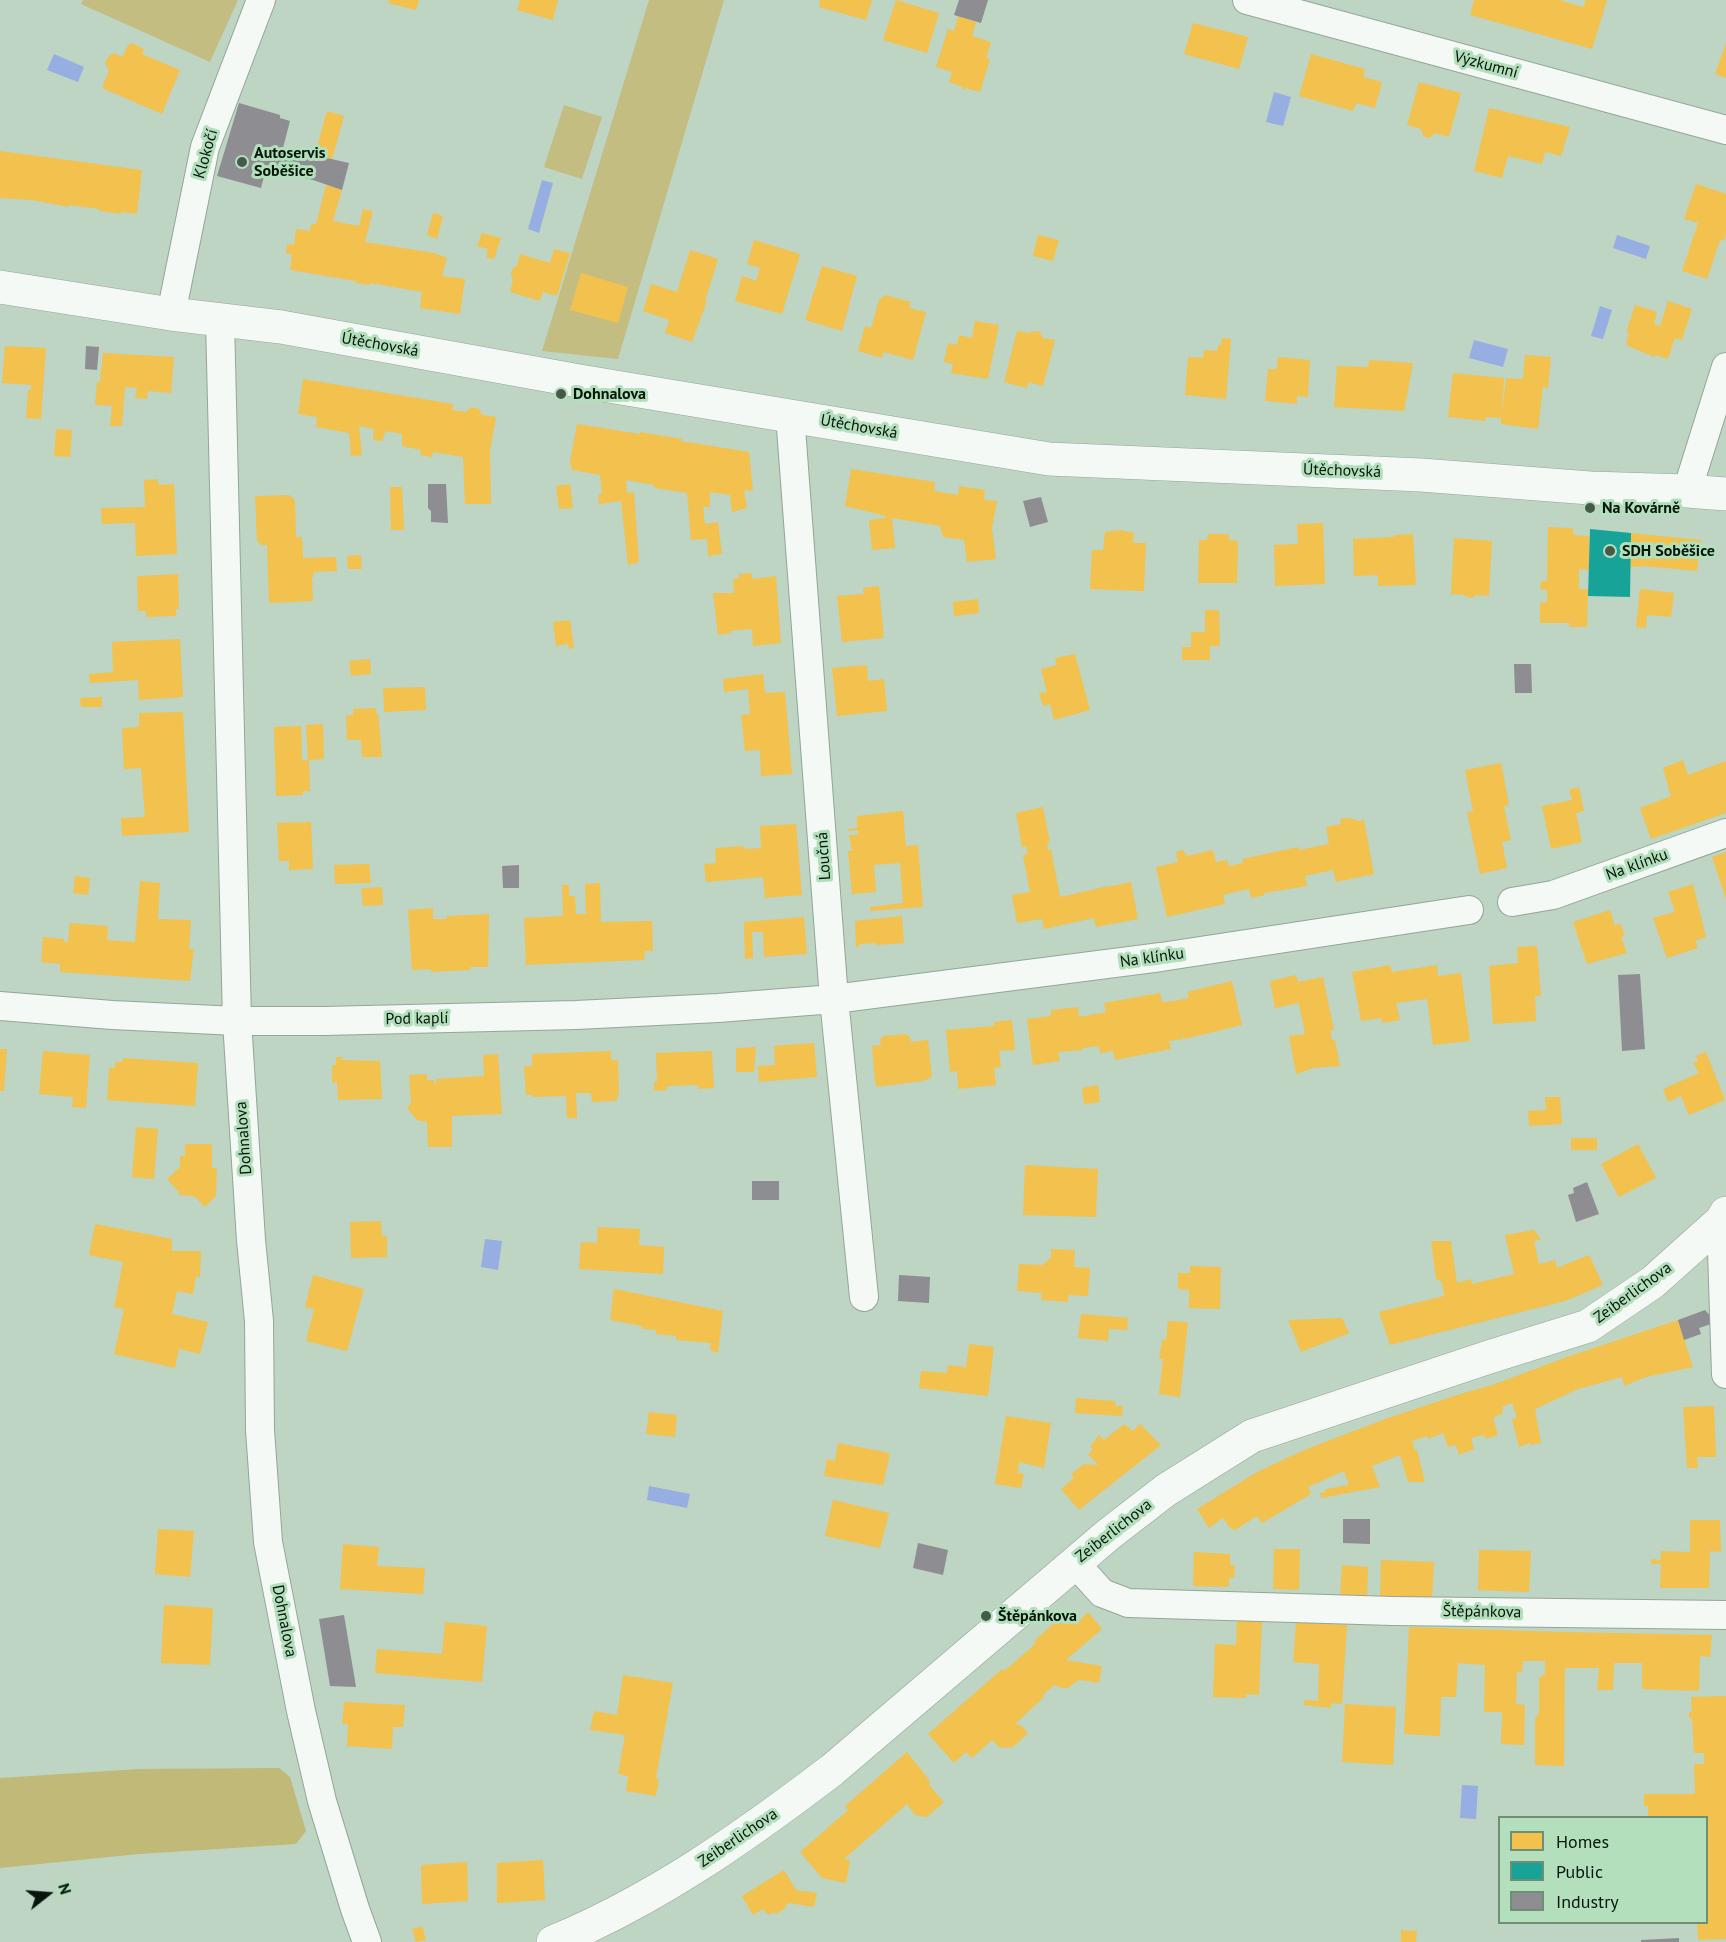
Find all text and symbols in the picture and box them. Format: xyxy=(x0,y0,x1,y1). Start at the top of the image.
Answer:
street label: Výzkumní xyxy=(1452,47,1520,83)
street label: Klokočí xyxy=(190,127,222,181)
place label: Autoservis Soběšice xyxy=(254,143,326,181)
marker: Autoservis Soběšice xyxy=(235,155,249,169)
street label: Útěchovská xyxy=(340,329,420,361)
place label: Dohnalova xyxy=(573,384,646,404)
marker: Dohnalova xyxy=(554,387,568,401)
street label: Útěchovská xyxy=(819,411,899,443)
street label: Útěchovská xyxy=(1303,460,1381,482)
place label: Na Kovárně xyxy=(1602,498,1680,518)
marker: Na Kovárně xyxy=(1583,501,1597,515)
place label: SDH Soběšice xyxy=(1622,541,1715,561)
marker: SDH Soběšice xyxy=(1603,544,1617,558)
street label: Loučná xyxy=(813,831,835,881)
street label: Na klínku xyxy=(1603,845,1671,885)
street label: Na klínku xyxy=(1119,944,1185,972)
street label: Pod kaplí xyxy=(385,1009,449,1029)
street label: Dohnalova xyxy=(232,1101,256,1175)
street label: Zeiberlichova xyxy=(1590,1258,1676,1328)
street label: Zeiberlichova xyxy=(1072,1495,1156,1567)
street label: Dohnalova xyxy=(268,1583,300,1659)
street label: Štěpánkova xyxy=(1442,1602,1522,1622)
place label: Štěpánkova xyxy=(998,1606,1077,1626)
marker: Štěpánkova xyxy=(979,1609,993,1623)
street label: Zeiberlichova xyxy=(695,1804,781,1872)
legend xyxy=(1498,1816,1708,1924)
text: Homes xyxy=(1556,1830,1609,1853)
text: Public xyxy=(1556,1860,1603,1883)
north arrow xyxy=(18,1864,78,1924)
text: N xyxy=(54,1881,76,1897)
text: Industry xyxy=(1556,1890,1619,1913)

